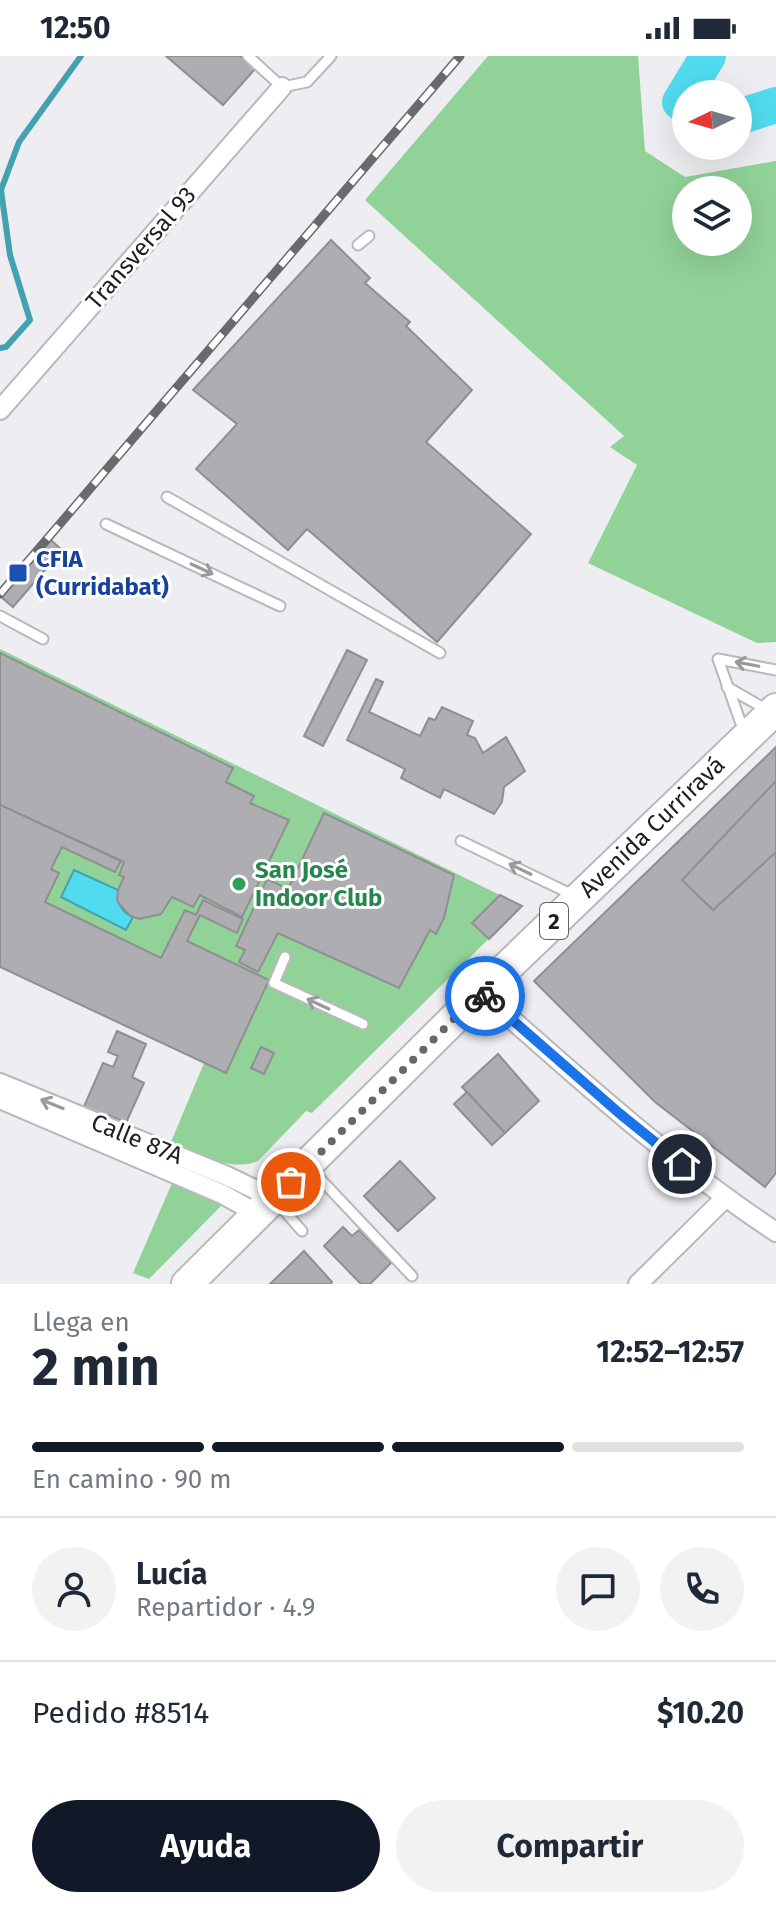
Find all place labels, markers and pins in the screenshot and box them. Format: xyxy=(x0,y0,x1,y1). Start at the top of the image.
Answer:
place label: CFIA (Curridabat) xyxy=(36,545,169,601)
marker: CFIA (Curridabat) xyxy=(7,562,29,584)
place label: San José Indoor Club xyxy=(255,856,382,912)
marker: San José Indoor Club xyxy=(230,875,248,893)
pin xyxy=(648,1130,716,1198)
pin xyxy=(257,1148,325,1216)

